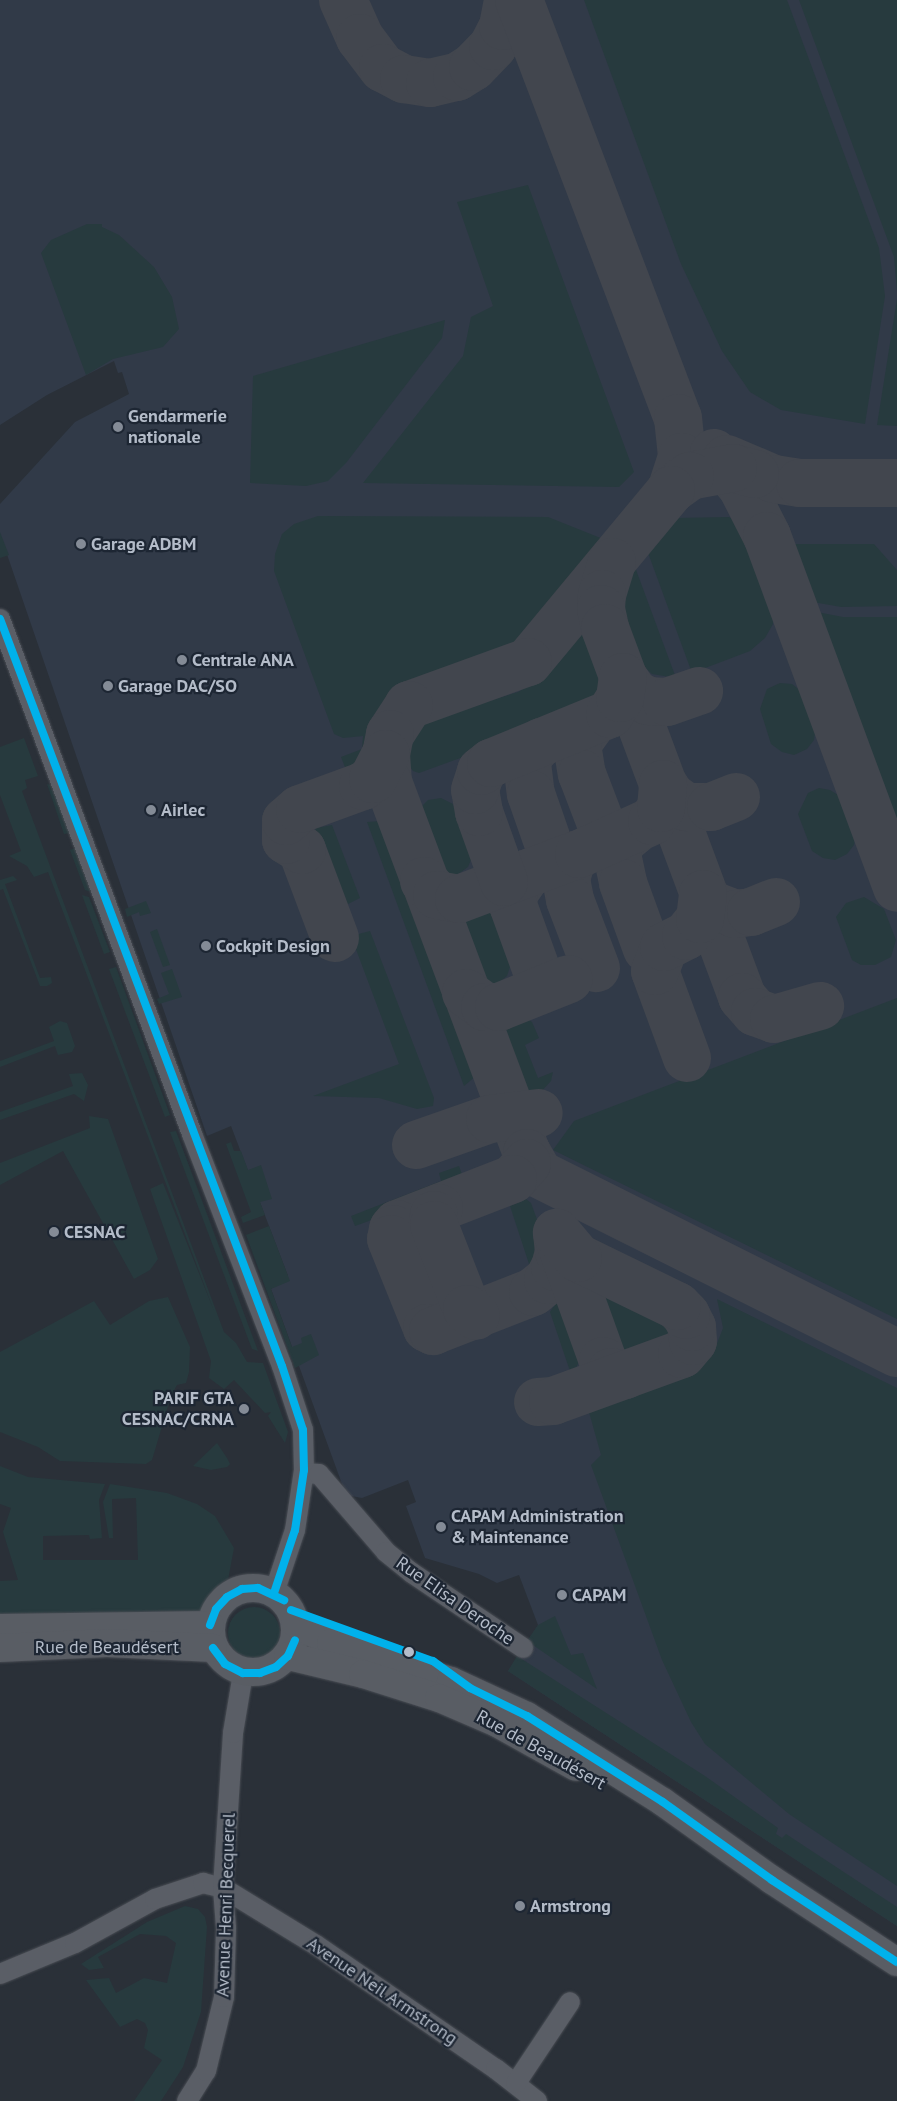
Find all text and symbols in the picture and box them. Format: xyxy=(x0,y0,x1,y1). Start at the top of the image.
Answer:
place label: Gendarmerie nationale xyxy=(128,406,227,448)
marker: Gendarmerie nationale xyxy=(112,421,124,433)
place label: Garage ADBM xyxy=(91,533,197,555)
marker: Garage ADBM xyxy=(75,538,87,550)
place label: Centrale ANA xyxy=(192,649,294,671)
marker: Centrale ANA xyxy=(176,654,188,666)
place label: Garage DAC/SO xyxy=(118,675,237,697)
marker: Garage DAC/SO xyxy=(102,680,114,692)
place label: Airlec xyxy=(161,799,205,821)
marker: Airlec xyxy=(145,804,157,816)
place label: Cockpit Design xyxy=(216,935,330,957)
marker: Cockpit Design xyxy=(200,940,212,952)
place label: CESNAC xyxy=(64,1221,125,1243)
marker: CESNAC xyxy=(48,1226,60,1238)
place label: PARIF GTA CESNAC/CRNA xyxy=(122,1388,234,1430)
marker: PARIF GTA CESNAC/CRNA xyxy=(238,1403,250,1415)
place label: CAPAM Administration & Maintenance xyxy=(451,1506,624,1548)
marker: CAPAM Administration & Maintenance xyxy=(435,1521,447,1533)
street label: Rue Elisa Deroche xyxy=(392,1552,518,1650)
place label: CAPAM xyxy=(572,1584,626,1606)
marker: CAPAM xyxy=(556,1589,568,1601)
street label: Rue de Beaudésert xyxy=(35,1636,179,1658)
unlabelled marker xyxy=(404,1647,414,1657)
street label: Rue de Beaudésert xyxy=(473,1706,609,1794)
street label: Avenue Henri Becquerel xyxy=(212,1813,240,1997)
place label: Armstrong xyxy=(530,1895,611,1917)
marker: Armstrong xyxy=(514,1900,526,1912)
street label: Avenue Neil Armstrong xyxy=(302,1932,462,2050)

